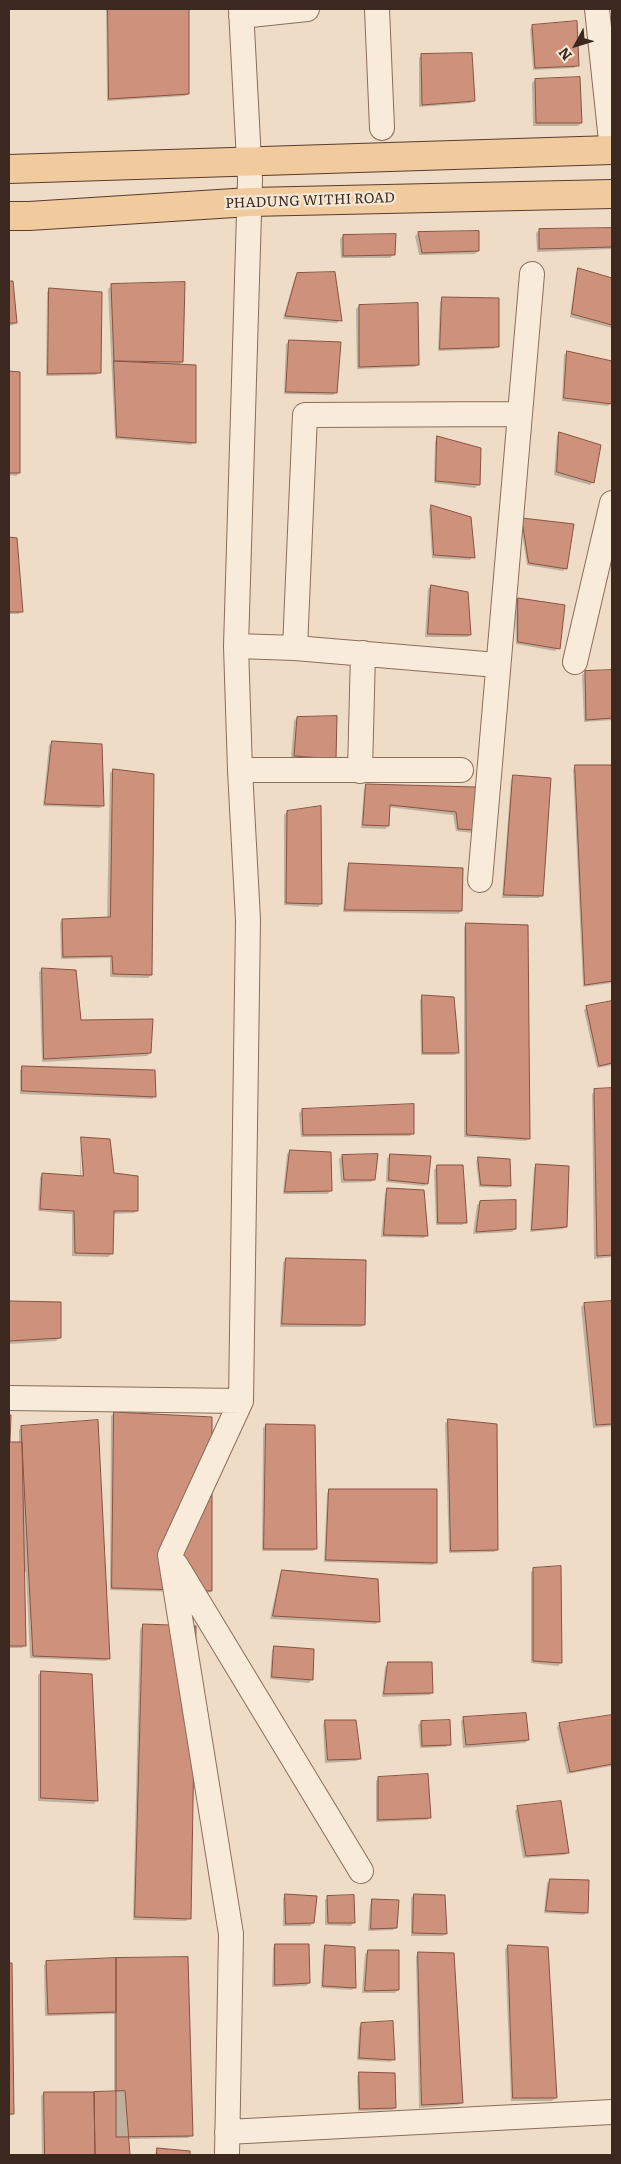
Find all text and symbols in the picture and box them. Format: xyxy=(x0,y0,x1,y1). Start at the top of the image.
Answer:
north arrow xyxy=(551,20,601,70)
text: N xyxy=(553,44,576,65)
street label: PHADUNG WITHI ROAD xyxy=(225,190,395,212)

